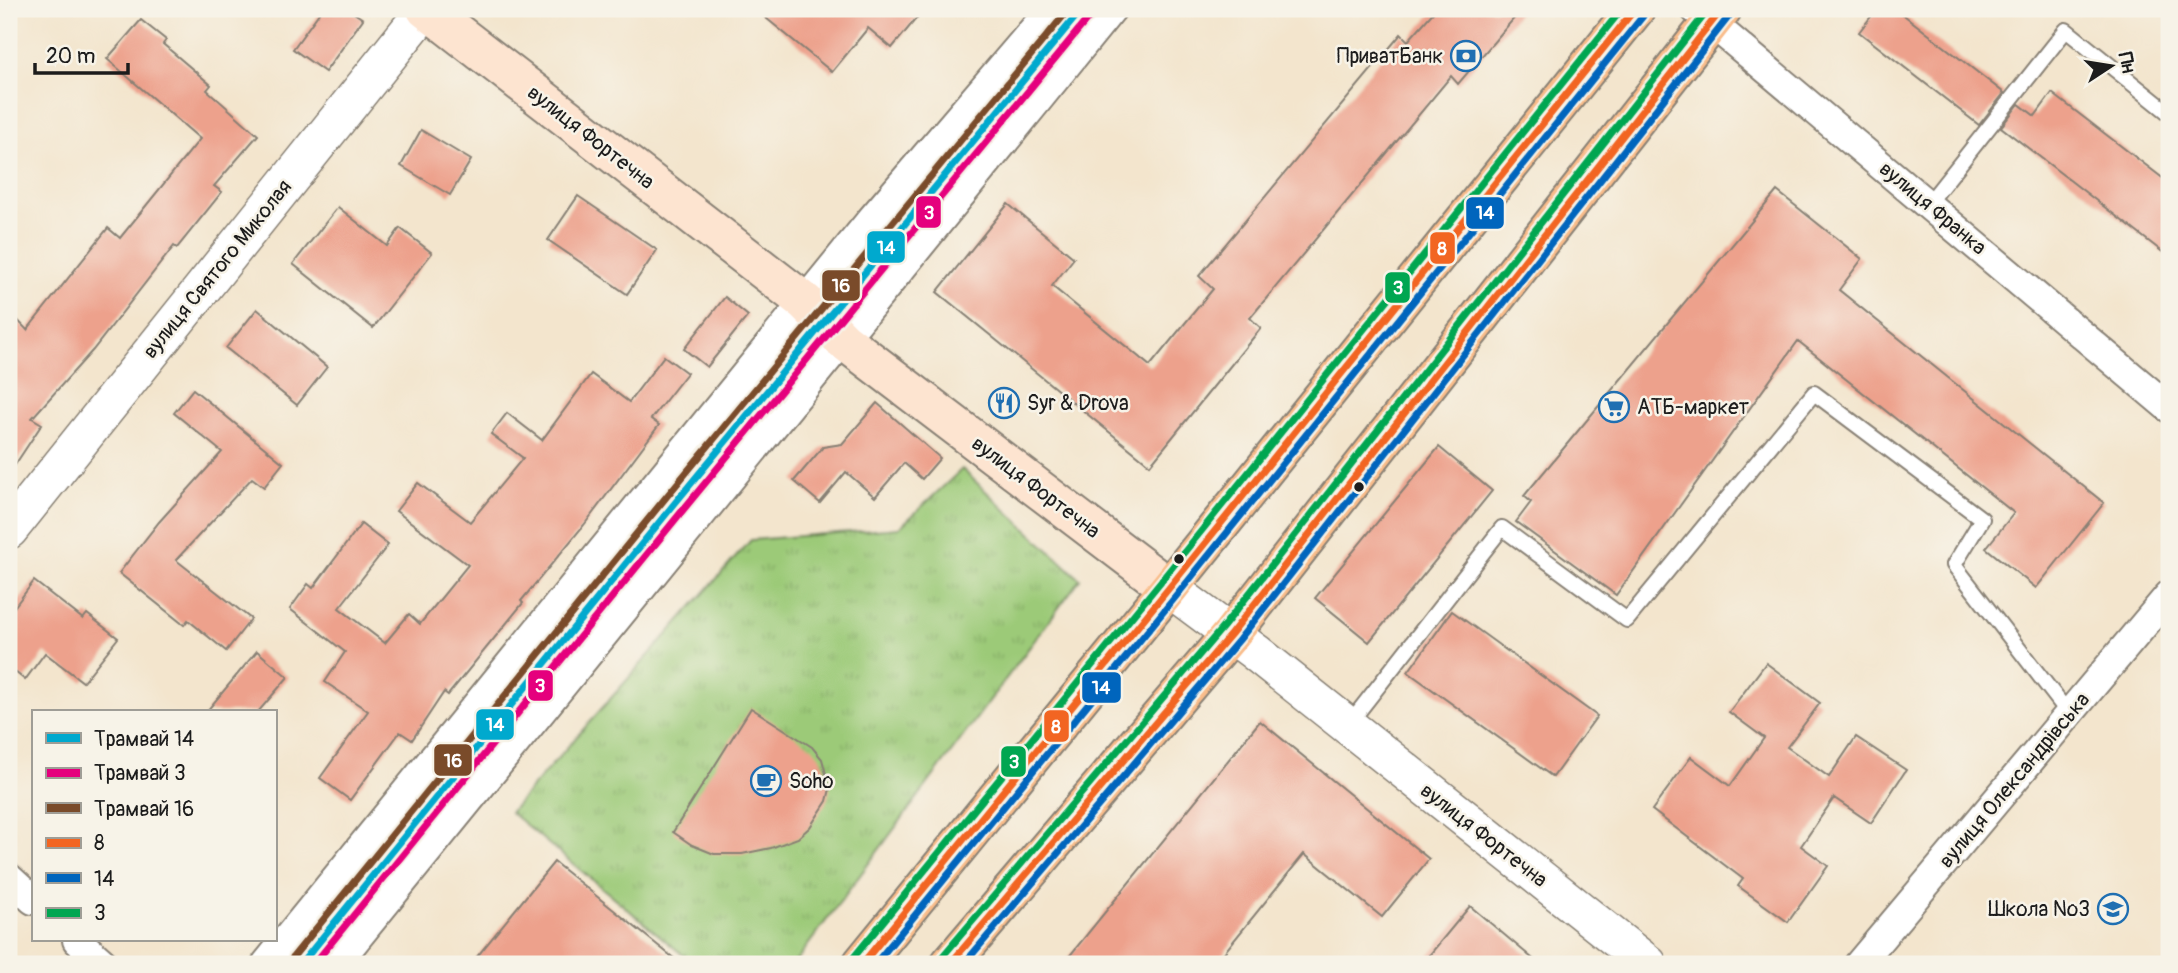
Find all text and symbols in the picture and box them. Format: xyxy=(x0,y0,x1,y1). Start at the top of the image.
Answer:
scale bar xyxy=(35,32,128,76)
north arrow xyxy=(2076,32,2146,102)
bank icon: ПриватБанк xyxy=(1449,39,1483,73)
text: 20 m xyxy=(46,43,95,70)
place label: ПриватБанк xyxy=(1337,43,1443,70)
text: Пн xyxy=(2113,50,2141,75)
street label: вулиця Фортечна xyxy=(522,79,660,196)
street label: вулиця Франка xyxy=(1873,156,1992,261)
street label: вулиця Святого Миколая xyxy=(137,174,298,364)
line badge: 3 xyxy=(915,195,942,229)
line badge: 14 xyxy=(1465,196,1505,230)
text: 3 xyxy=(924,201,934,225)
text: 14 xyxy=(1476,201,1494,225)
line badge: 14 xyxy=(866,230,906,264)
line badge: 8 xyxy=(1429,231,1456,265)
text: 14 xyxy=(877,236,895,260)
text: 8 xyxy=(1437,237,1447,261)
line badge: 16 xyxy=(821,269,861,302)
line badge: 3 xyxy=(1384,271,1411,304)
text: 16 xyxy=(832,274,850,298)
text: 3 xyxy=(1393,276,1403,300)
restaurant icon: Syr & Drova xyxy=(987,386,1021,420)
place label: Syr & Drova xyxy=(1027,390,1129,417)
supermarket icon: АТБ-маркет xyxy=(1597,390,1631,424)
place label: АТБ-маркет xyxy=(1637,394,1750,421)
street label: вулиця Фортечна xyxy=(966,430,1105,545)
unlabelled marker xyxy=(1352,480,1366,494)
unlabelled marker xyxy=(1172,552,1186,566)
line badge: 3 xyxy=(527,669,554,702)
line badge: 14 xyxy=(1081,671,1122,704)
text: 3 xyxy=(535,674,545,698)
text: 14 xyxy=(1092,676,1110,700)
street label: вулиця Олександрівська xyxy=(1933,687,2096,874)
line badge: 14 xyxy=(475,708,515,741)
line badge: 8 xyxy=(1043,709,1070,743)
legend xyxy=(32,710,276,942)
text: 14 xyxy=(486,713,504,737)
text: 8 xyxy=(1051,715,1061,739)
text: Трамвай 14 xyxy=(94,726,194,753)
line badge: 16 xyxy=(433,743,473,777)
line badge: 3 xyxy=(1000,745,1027,778)
text: 16 xyxy=(444,749,462,773)
text: 3 xyxy=(1009,750,1019,774)
text: Трамвай 3 xyxy=(94,760,186,787)
cafe icon: Soho xyxy=(749,764,783,798)
place label: Soho xyxy=(789,768,834,795)
street label: вулиця Фортечна xyxy=(1415,777,1553,894)
text: Трамвай 16 xyxy=(94,796,194,823)
text: 8 xyxy=(94,830,105,857)
text: 14 xyxy=(94,866,114,893)
school or university icon: Школа №3 xyxy=(2096,892,2130,926)
place label: Школа №3 xyxy=(1988,896,2090,923)
text: 3 xyxy=(94,900,106,927)

